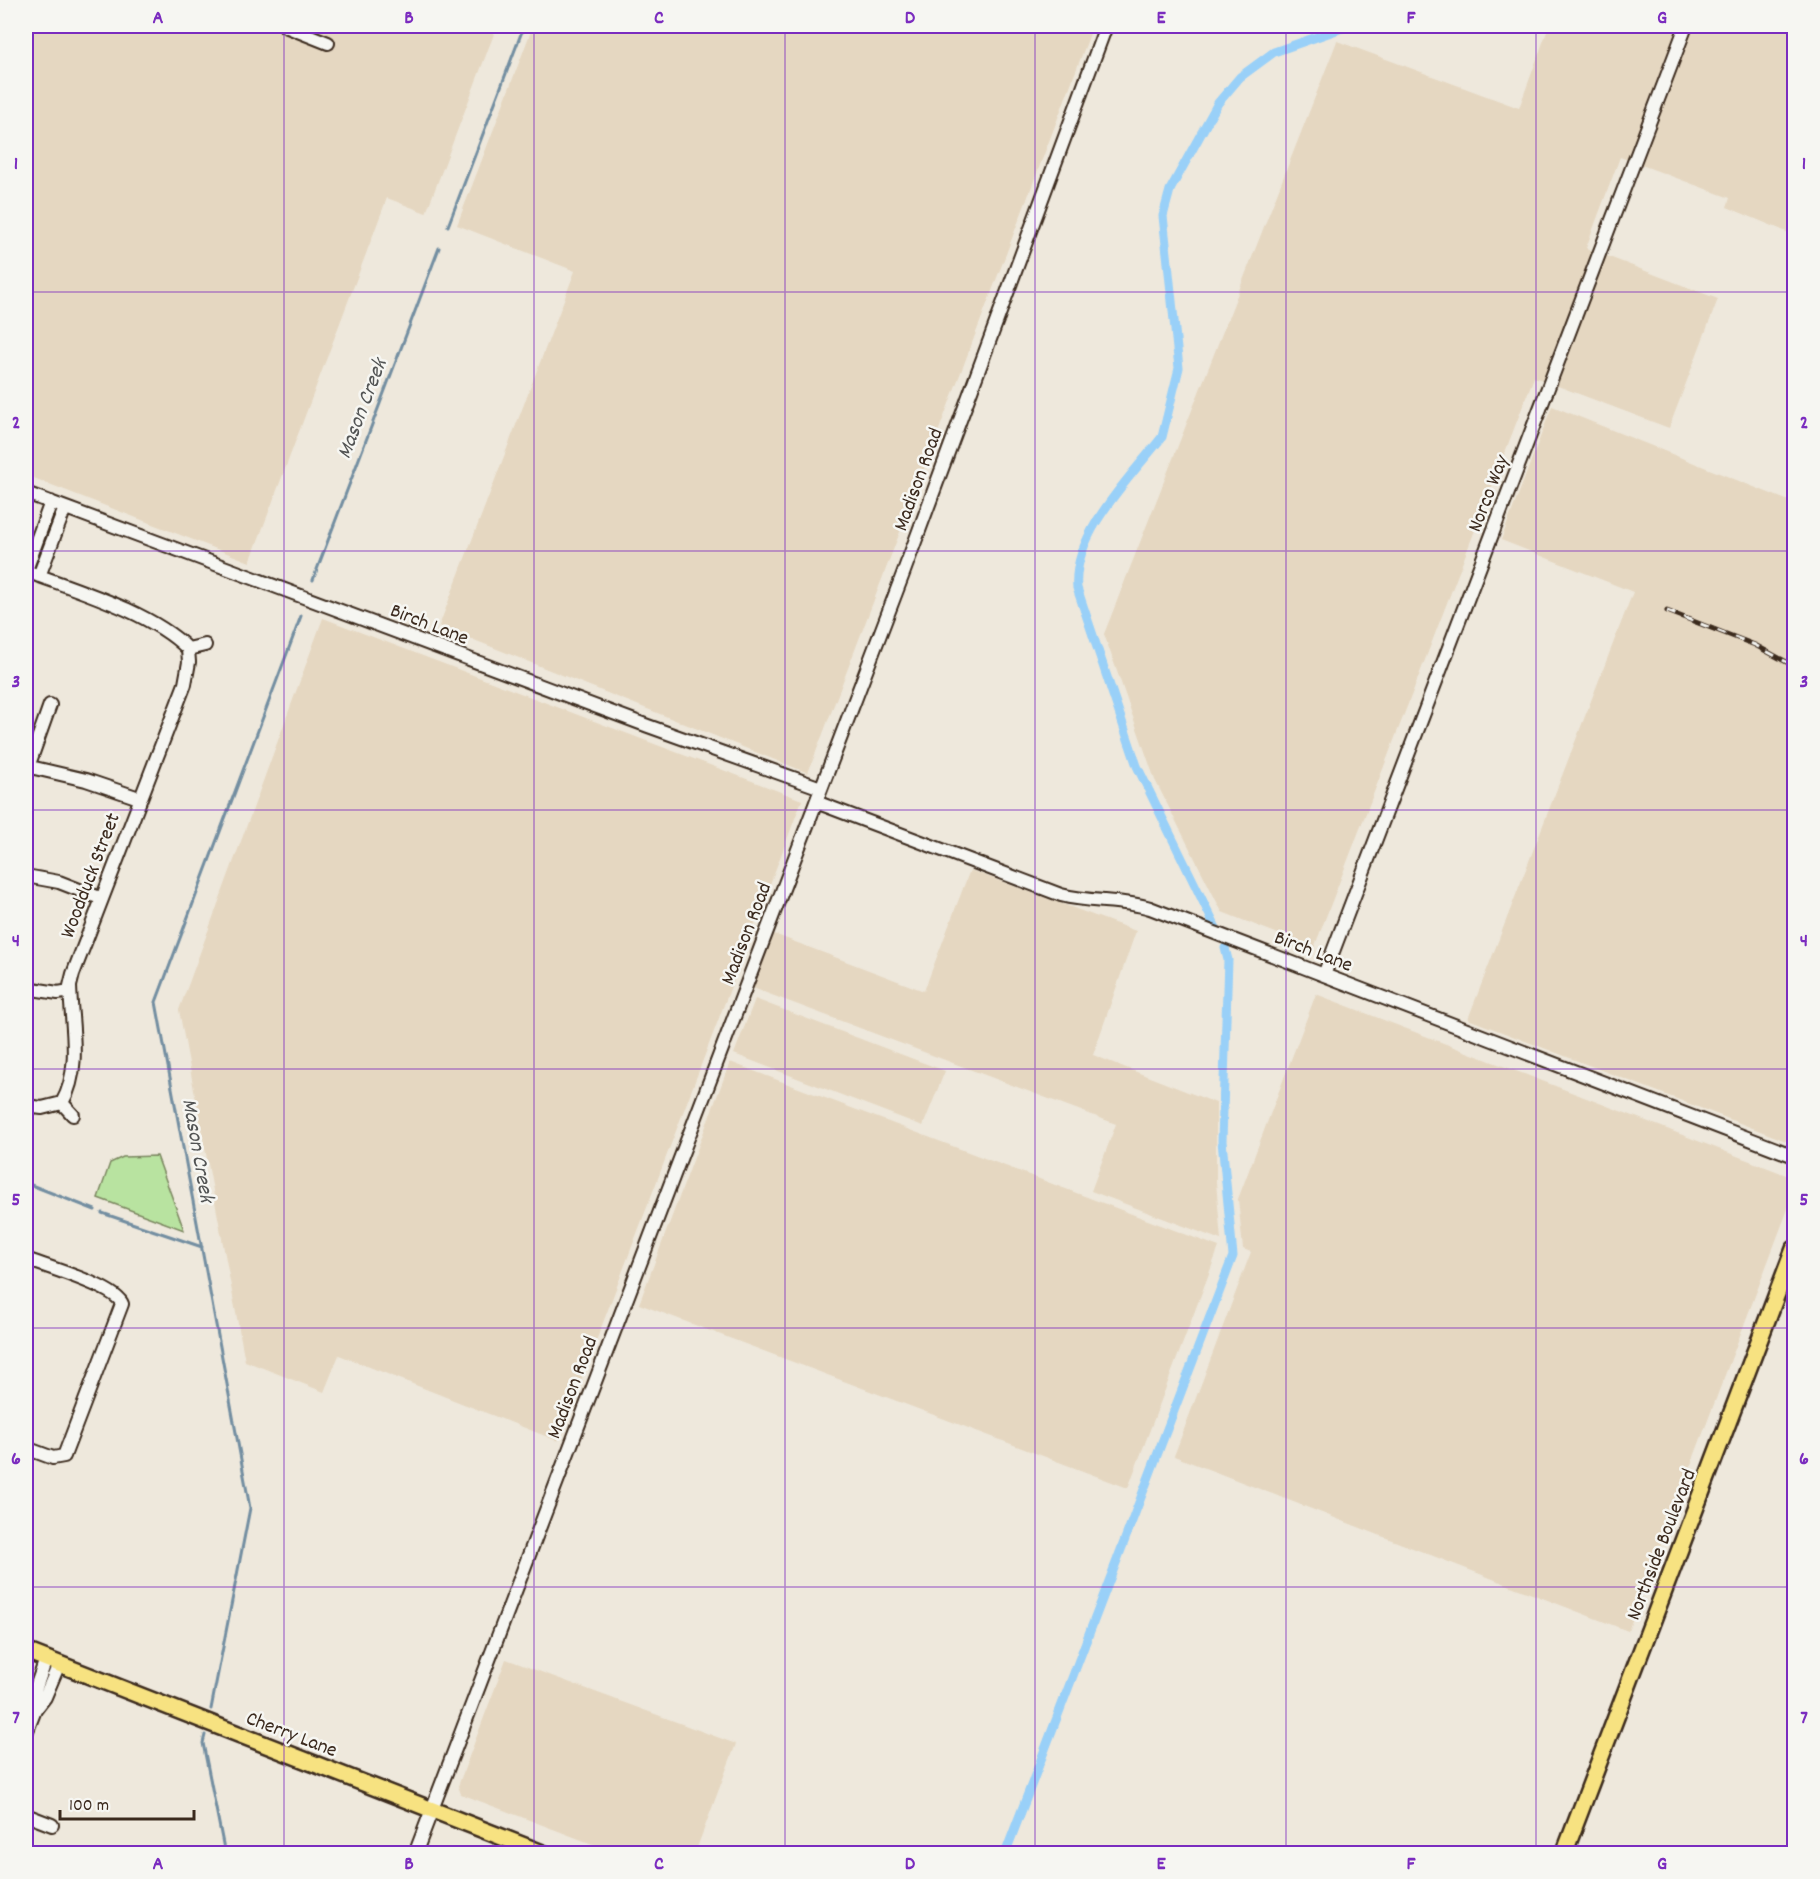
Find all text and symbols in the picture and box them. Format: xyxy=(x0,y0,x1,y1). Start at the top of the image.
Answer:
text: A xyxy=(153,5,164,33)
text: B xyxy=(404,5,414,33)
text: C xyxy=(654,5,664,33)
text: D xyxy=(905,5,916,33)
text: E xyxy=(1156,5,1166,33)
text: F xyxy=(1407,5,1417,33)
text: G xyxy=(1657,5,1667,33)
text: 1 xyxy=(14,151,18,179)
text: 1 xyxy=(1802,151,1806,179)
water label: Mason Creek xyxy=(330,353,397,464)
text: 2 xyxy=(12,410,20,438)
text: 2 xyxy=(1800,410,1808,438)
street label: Madison Road xyxy=(887,424,952,536)
street label: Norco Way xyxy=(1461,451,1518,537)
street label: Birch Lane xyxy=(385,597,473,654)
text: 3 xyxy=(12,669,20,697)
text: 3 xyxy=(1800,669,1808,697)
street label: Woodduck Street xyxy=(54,809,130,943)
street label: Madison Road xyxy=(714,878,781,990)
street label: Birch Lane xyxy=(1269,924,1357,981)
text: 4 xyxy=(12,928,20,956)
text: 4 xyxy=(1800,928,1808,956)
water label: Mason Creek xyxy=(172,1096,221,1207)
text: 5 xyxy=(11,1187,21,1215)
text: 5 xyxy=(1799,1187,1809,1215)
street label: Madison Road xyxy=(540,1332,607,1444)
text: 6 xyxy=(11,1446,21,1474)
text: 6 xyxy=(1799,1446,1809,1474)
street label: Northside Boulevard xyxy=(1620,1465,1706,1625)
text: 7 xyxy=(12,1705,20,1733)
street label: Cherry Lane xyxy=(241,1705,341,1767)
text: 7 xyxy=(1800,1705,1808,1733)
scale bar xyxy=(60,1783,194,1821)
text: 100 m xyxy=(69,1794,109,1819)
text: A xyxy=(153,1851,164,1879)
text: B xyxy=(404,1851,414,1879)
text: C xyxy=(654,1851,664,1879)
text: D xyxy=(905,1851,916,1879)
text: E xyxy=(1156,1851,1166,1879)
text: F xyxy=(1407,1851,1417,1879)
text: G xyxy=(1657,1851,1667,1879)

